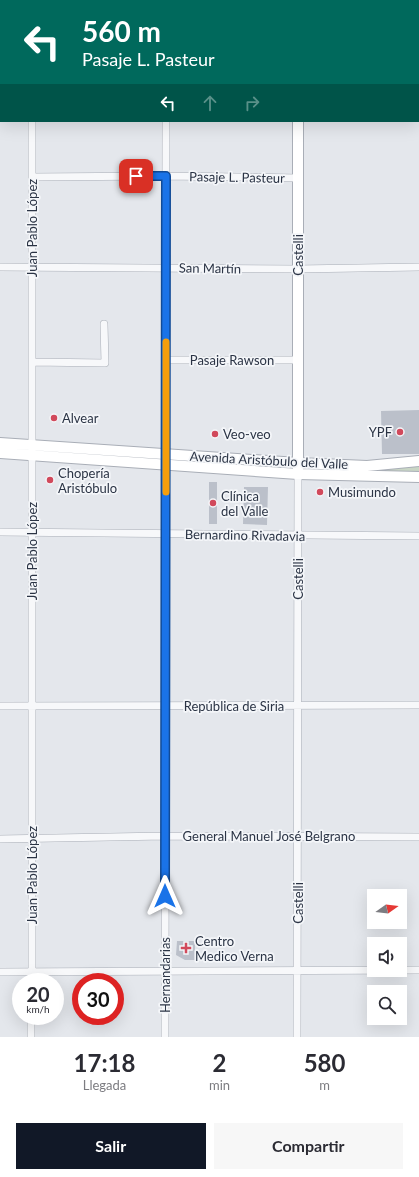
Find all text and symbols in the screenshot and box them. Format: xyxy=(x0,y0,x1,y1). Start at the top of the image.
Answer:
text: 560 m xyxy=(82,14,161,48)
icon: left xyxy=(16,16,68,68)
text: Pasaje L. Pasteur xyxy=(82,48,215,70)
icon: left xyxy=(157,92,179,114)
icon: ahead xyxy=(199,92,221,114)
icon: right xyxy=(241,92,263,114)
pin xyxy=(119,159,153,193)
icon: arrive xyxy=(125,165,147,187)
street label: Pasaje L. Pasteur xyxy=(189,168,285,186)
street label: Juan Pablo López xyxy=(24,179,40,277)
street label: Castelli xyxy=(290,234,306,276)
street label: San Martín xyxy=(179,259,241,277)
street label: Pasaje Rawson xyxy=(190,352,274,368)
place label: Alvear xyxy=(62,410,99,426)
marker: Alvear xyxy=(49,413,59,423)
place label: YPF xyxy=(369,424,392,440)
place label: Veo-veo xyxy=(223,426,271,442)
marker: YPF xyxy=(395,427,405,437)
marker: Veo-veo xyxy=(210,429,220,439)
street label: Avenida Aristóbulo del Valle xyxy=(189,448,349,472)
place label: Chopería Aristóbulo xyxy=(58,465,117,496)
marker: Chopería Aristóbulo xyxy=(45,475,55,485)
place label: Musimundo xyxy=(328,484,396,500)
marker: Musimundo xyxy=(315,487,325,497)
place label: Clínica del Valle xyxy=(221,488,269,519)
marker: Clínica del Valle xyxy=(208,498,218,508)
street label: Juan Pablo López xyxy=(24,502,40,600)
street label: Bernardino Rivadavia xyxy=(185,526,305,544)
street label: Castelli xyxy=(290,558,306,600)
street label: República de Siria xyxy=(184,698,284,714)
street label: Juan Pablo López xyxy=(24,826,40,924)
street label: General Manuel José Belgrano xyxy=(183,828,355,844)
position arrow xyxy=(144,875,186,917)
street label: Castelli xyxy=(290,882,306,924)
north arrow xyxy=(367,889,407,929)
map controls xyxy=(367,889,407,1025)
place label: Centro Medico Verna xyxy=(195,933,274,964)
street label: Hernandarias xyxy=(157,937,173,1013)
button: sound xyxy=(367,937,407,977)
marker: Centro Medico Verna xyxy=(180,942,192,954)
speed limit sign: 30 xyxy=(72,973,124,1025)
text: 20 xyxy=(26,982,50,1006)
button: search xyxy=(367,985,407,1025)
text: km/h xyxy=(26,1003,50,1015)
text: 17:18 xyxy=(74,1048,135,1077)
text: 2 xyxy=(213,1048,227,1077)
text: 580 xyxy=(304,1048,345,1077)
text: Llegada xyxy=(83,1077,126,1093)
text: min xyxy=(209,1077,230,1093)
text: m xyxy=(319,1077,330,1093)
button: Salir xyxy=(16,1123,206,1169)
button: Compartir xyxy=(214,1123,403,1169)

